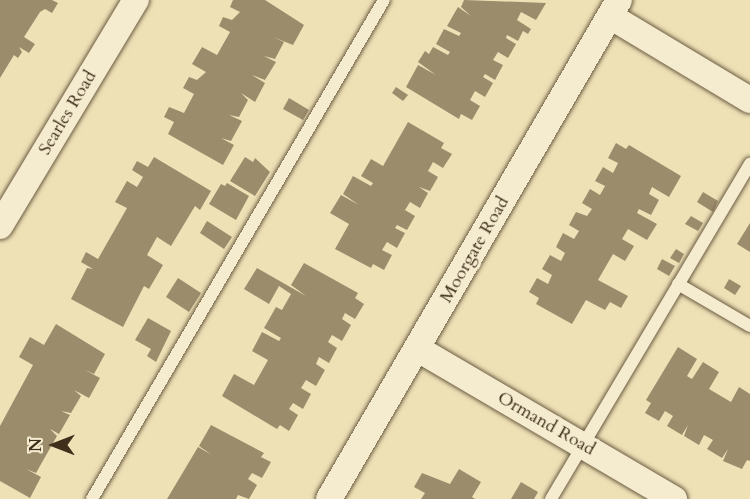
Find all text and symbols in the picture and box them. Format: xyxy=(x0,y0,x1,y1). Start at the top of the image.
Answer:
street label: Searles Road xyxy=(34,67,102,159)
street label: Moorgate Road xyxy=(436,193,514,307)
street label: Ormand Road xyxy=(493,387,599,461)
north arrow xyxy=(24,415,84,475)
text: N xyxy=(25,438,47,452)

